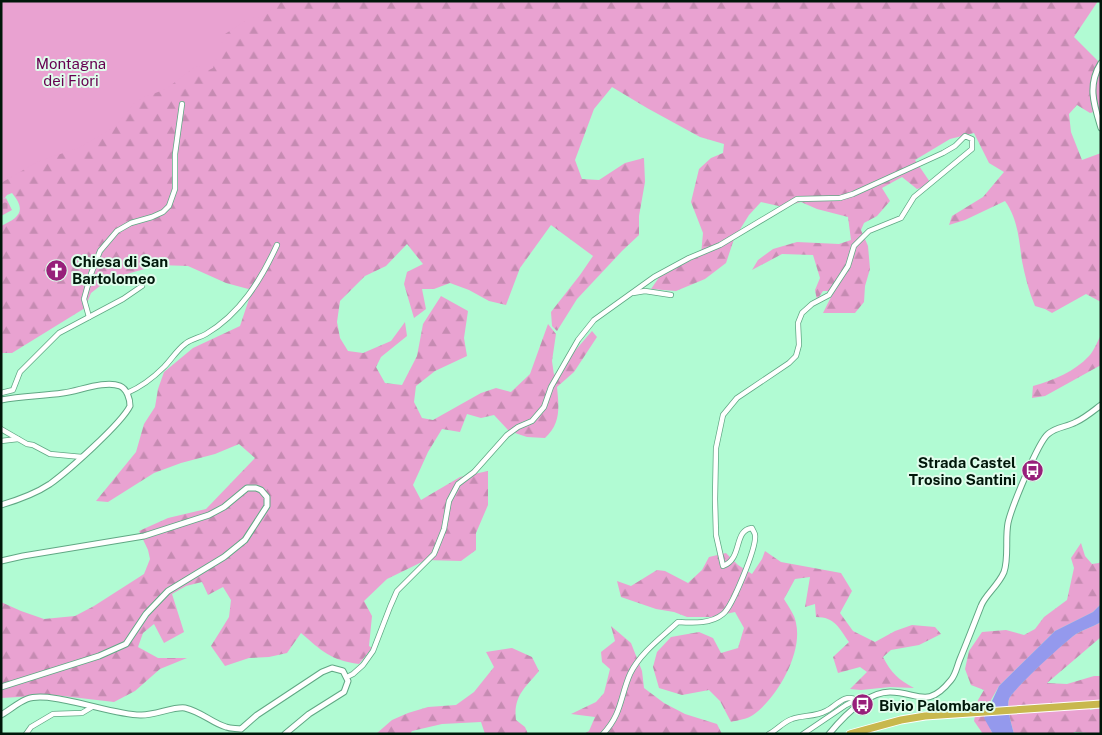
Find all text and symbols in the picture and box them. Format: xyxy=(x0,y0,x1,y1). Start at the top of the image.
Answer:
park label: Montagna dei Fiori xyxy=(36,55,106,89)
place label: Chiesa di San Bartolomeo xyxy=(72,253,168,287)
church icon: Chiesa di San Bartolomeo xyxy=(44,258,68,282)
place label: Strada Castel Trosino Santini xyxy=(909,454,1016,488)
bus stop icon: Strada Castel Trosino Santini xyxy=(1020,459,1044,483)
bus stop icon: Bivio Palombare xyxy=(851,693,875,717)
place label: Bivio Palombare xyxy=(879,697,994,714)

